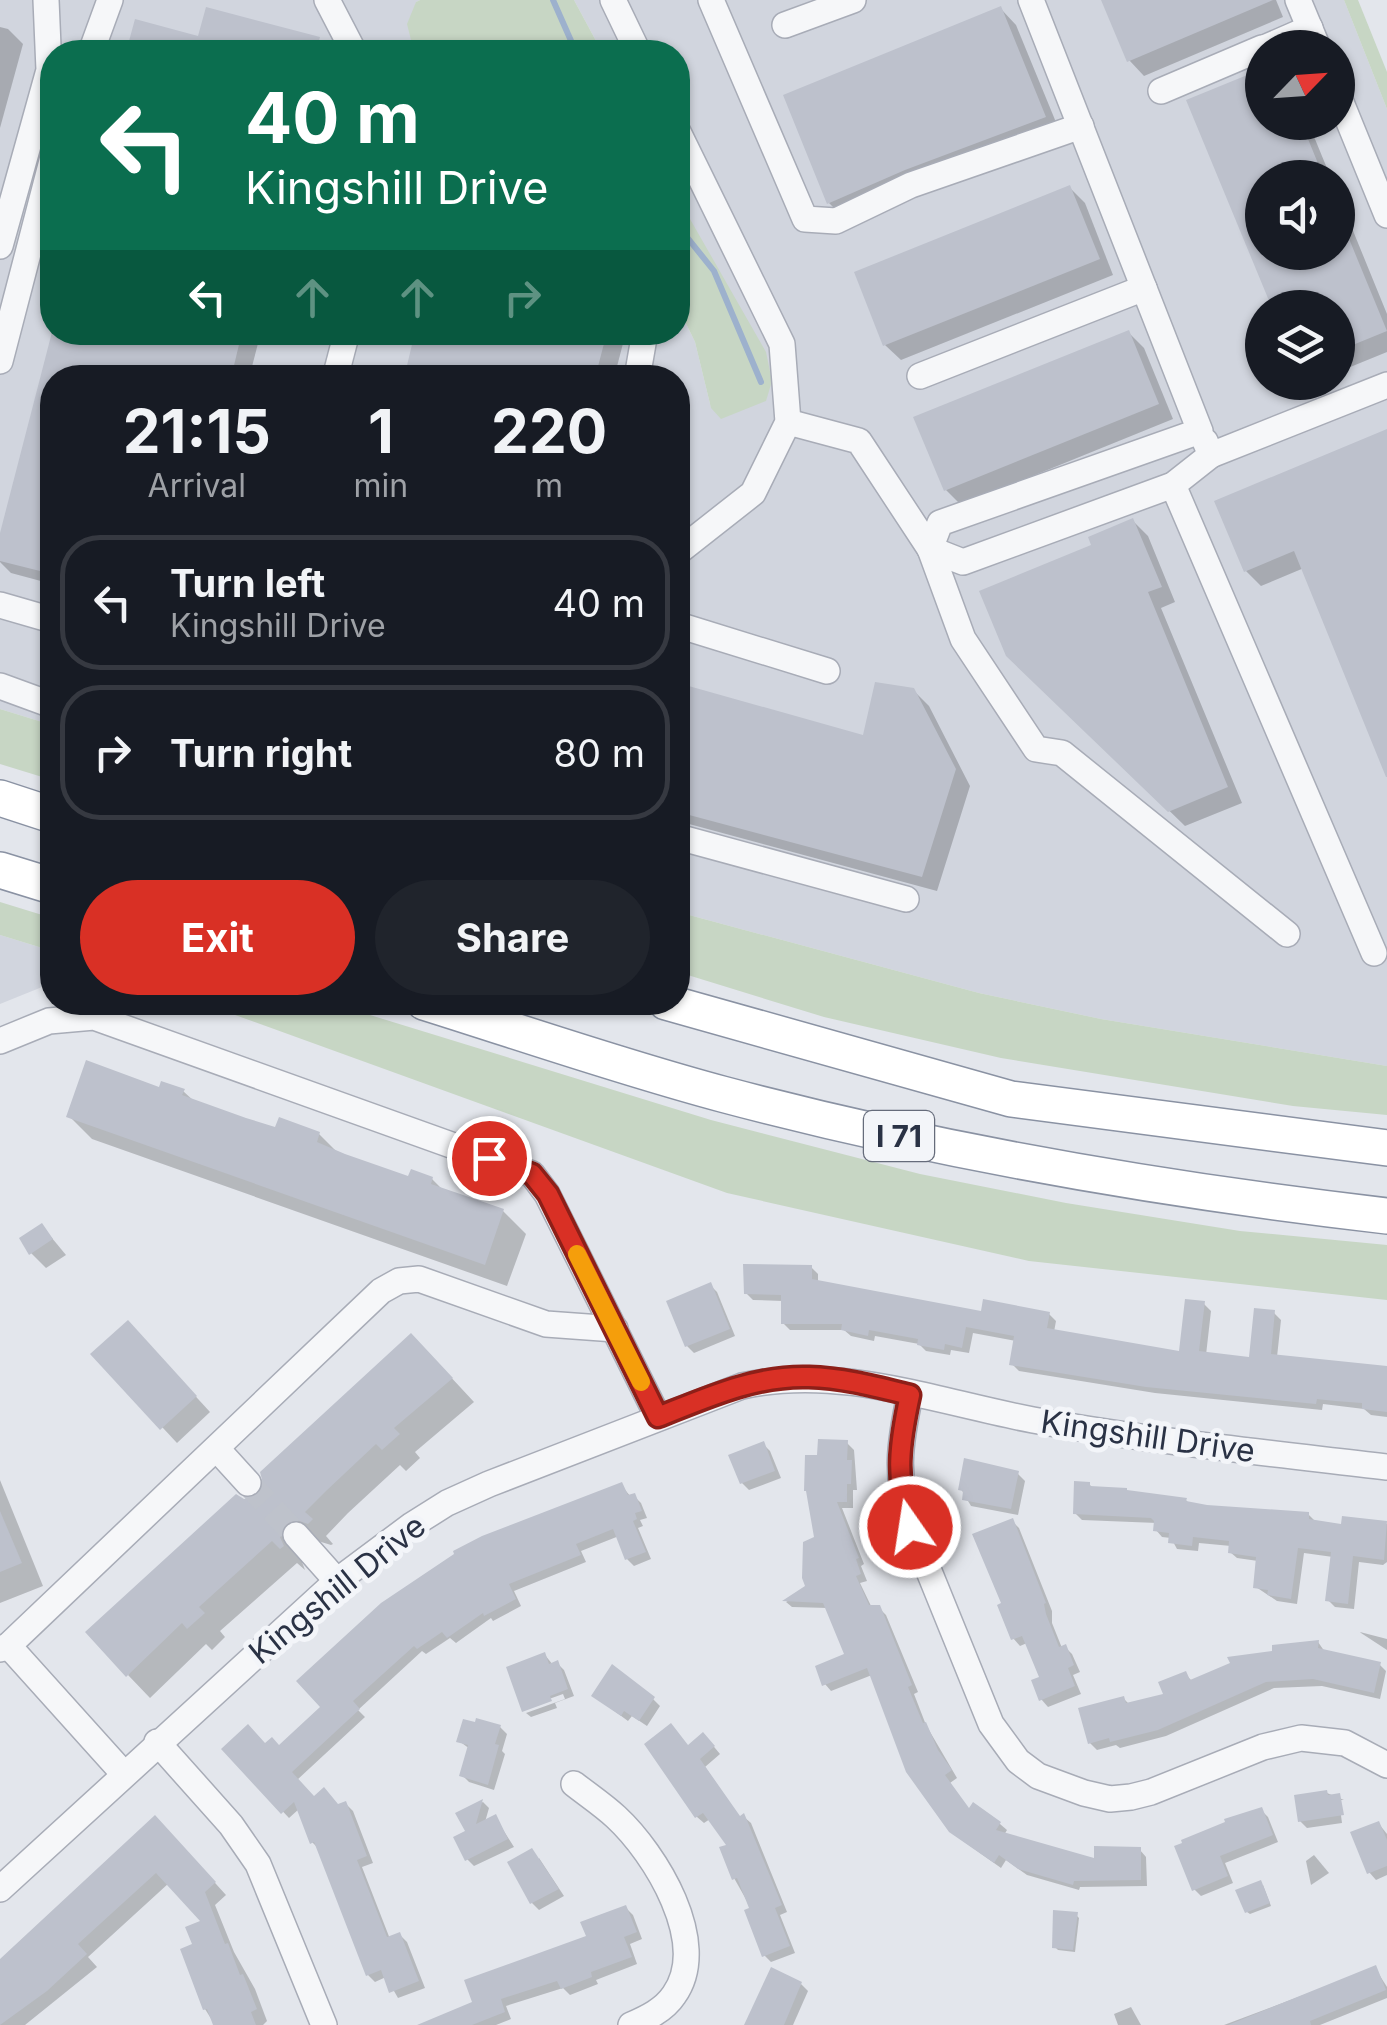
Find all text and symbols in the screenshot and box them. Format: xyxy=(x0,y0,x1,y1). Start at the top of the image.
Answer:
north arrow xyxy=(1245,30,1355,140)
map controls xyxy=(1245,30,1355,400)
text: 40 m xyxy=(245,75,420,160)
icon: left xyxy=(80,80,210,210)
text: Kingshill Drive xyxy=(245,160,548,215)
button: sound xyxy=(1245,160,1355,270)
icon: left xyxy=(180,270,235,325)
icon: ahead xyxy=(285,270,340,325)
icon: ahead xyxy=(390,270,445,325)
icon: right xyxy=(495,270,550,325)
button: layers xyxy=(1245,290,1355,400)
text: 21:15 xyxy=(123,395,271,467)
text: 1 xyxy=(368,395,394,467)
text: 220 xyxy=(491,395,607,467)
text: Arrival xyxy=(148,466,246,505)
text: min xyxy=(354,466,408,505)
text: m xyxy=(535,466,563,505)
text: Turn left xyxy=(170,560,325,606)
icon: left xyxy=(85,575,140,630)
text: 40 m xyxy=(553,580,645,626)
text: Kingshill Drive xyxy=(170,606,386,645)
icon: right xyxy=(85,725,140,780)
text: Turn right xyxy=(170,730,352,776)
text: 80 m xyxy=(554,730,645,776)
button: Exit xyxy=(80,880,355,995)
button: Share xyxy=(375,880,650,995)
road number: I 71 xyxy=(864,1111,934,1161)
pin xyxy=(447,1116,532,1201)
icon: arrive xyxy=(462,1131,517,1186)
street label: Kingshill Drive xyxy=(1038,1402,1258,1470)
position arrow xyxy=(858,1475,962,1579)
street label: Kingshill Drive xyxy=(241,1506,433,1672)

